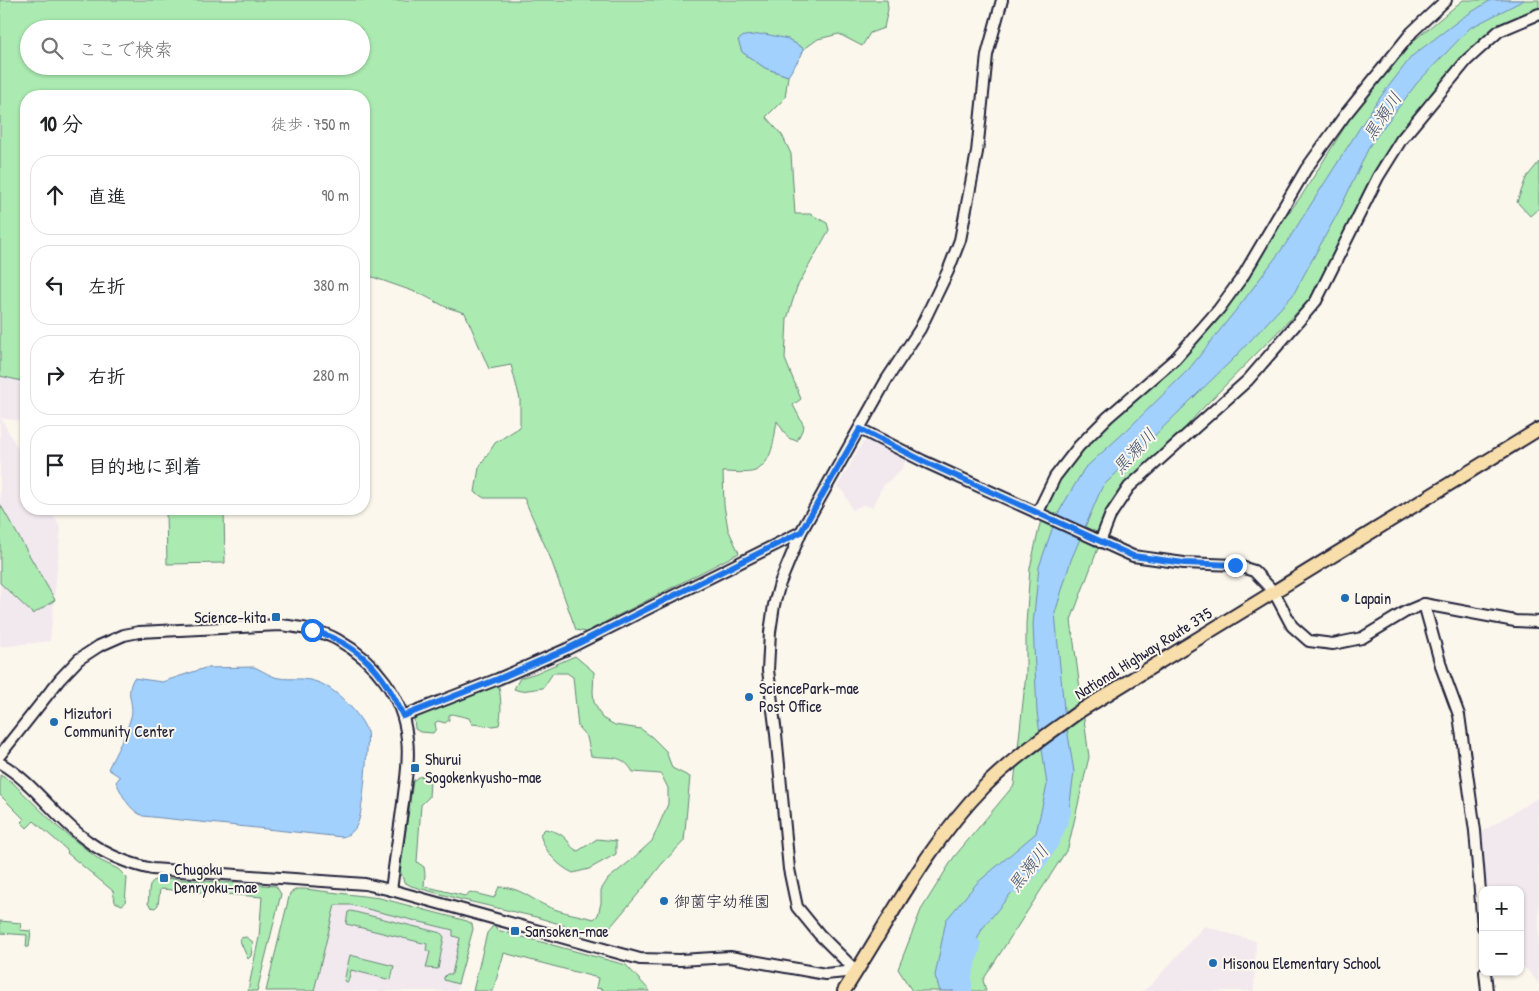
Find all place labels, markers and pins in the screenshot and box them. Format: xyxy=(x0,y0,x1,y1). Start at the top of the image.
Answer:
place label: Lapain xyxy=(1355,587,1391,609)
marker: Lapain xyxy=(1339,592,1351,604)
place label: Science-kita xyxy=(194,606,266,628)
marker: Science-kita xyxy=(270,611,282,623)
place label: SciencePark-mae Post Office xyxy=(759,677,860,717)
marker: SciencePark-mae Post Office xyxy=(743,691,755,703)
place label: Mizutori Community Center xyxy=(64,702,175,742)
marker: Mizutori Community Center xyxy=(48,716,60,728)
place label: Shurui Sogokenkyusho-mae xyxy=(425,748,542,788)
marker: Shurui Sogokenkyusho-mae xyxy=(409,762,421,774)
place label: Chugoku Denryoku-mae xyxy=(174,858,258,898)
marker: Chugoku Denryoku-mae xyxy=(158,872,170,884)
place label: 御薗宇幼稚園 xyxy=(674,890,770,912)
marker: 御薗宇幼稚園 xyxy=(658,895,670,907)
place label: Sansoken-mae xyxy=(525,920,609,942)
marker: Sansoken-mae xyxy=(509,925,521,937)
place label: Misonou Elementary School xyxy=(1223,952,1381,974)
marker: Misonou Elementary School xyxy=(1207,957,1219,969)

